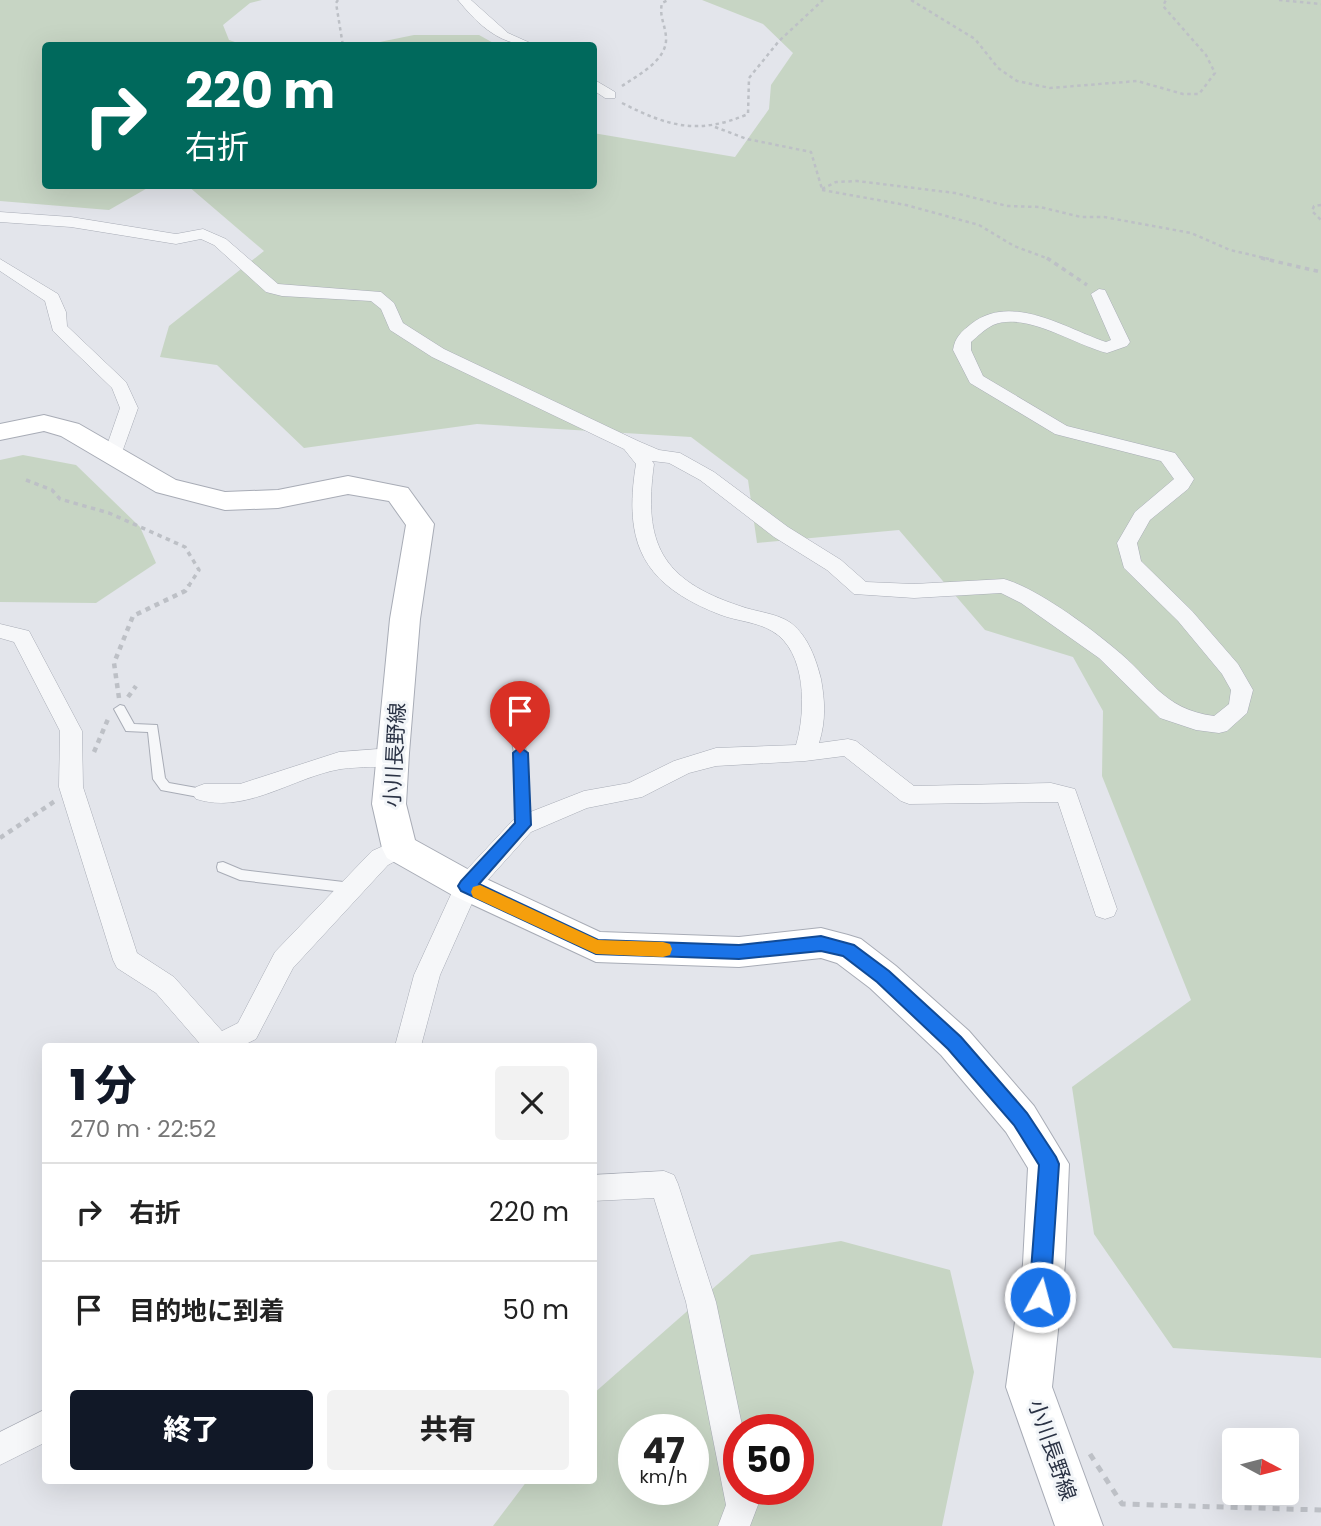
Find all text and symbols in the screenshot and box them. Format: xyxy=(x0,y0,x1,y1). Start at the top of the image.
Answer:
text: 220 m xyxy=(185,57,335,125)
icon: right xyxy=(70,70,161,161)
text: 右折 xyxy=(185,124,249,169)
pin xyxy=(490,681,550,753)
icon: arrive xyxy=(501,692,539,730)
street label: 小川長野線 xyxy=(377,702,412,808)
text: 1 分 xyxy=(70,1056,136,1115)
button: close xyxy=(495,1066,569,1140)
text: 270 m · 22:52 xyxy=(70,1113,216,1145)
icon: right xyxy=(70,1193,108,1231)
text: 220 m xyxy=(489,1194,569,1230)
text: 右折 xyxy=(129,1195,181,1231)
position arrow xyxy=(1003,1260,1077,1334)
icon: arrive xyxy=(70,1291,108,1329)
text: 50 m xyxy=(503,1292,569,1328)
text: 目的地に到着 xyxy=(129,1293,285,1329)
button: 終了 xyxy=(70,1390,313,1470)
button: 共有 xyxy=(327,1390,569,1470)
street label: 小川長野線 xyxy=(1022,1395,1083,1504)
speed limit sign: 50 xyxy=(723,1414,814,1505)
text: 47 xyxy=(642,1426,685,1475)
north arrow xyxy=(1222,1428,1298,1505)
map controls xyxy=(1222,1428,1299,1505)
text: km/h xyxy=(640,1464,687,1489)

